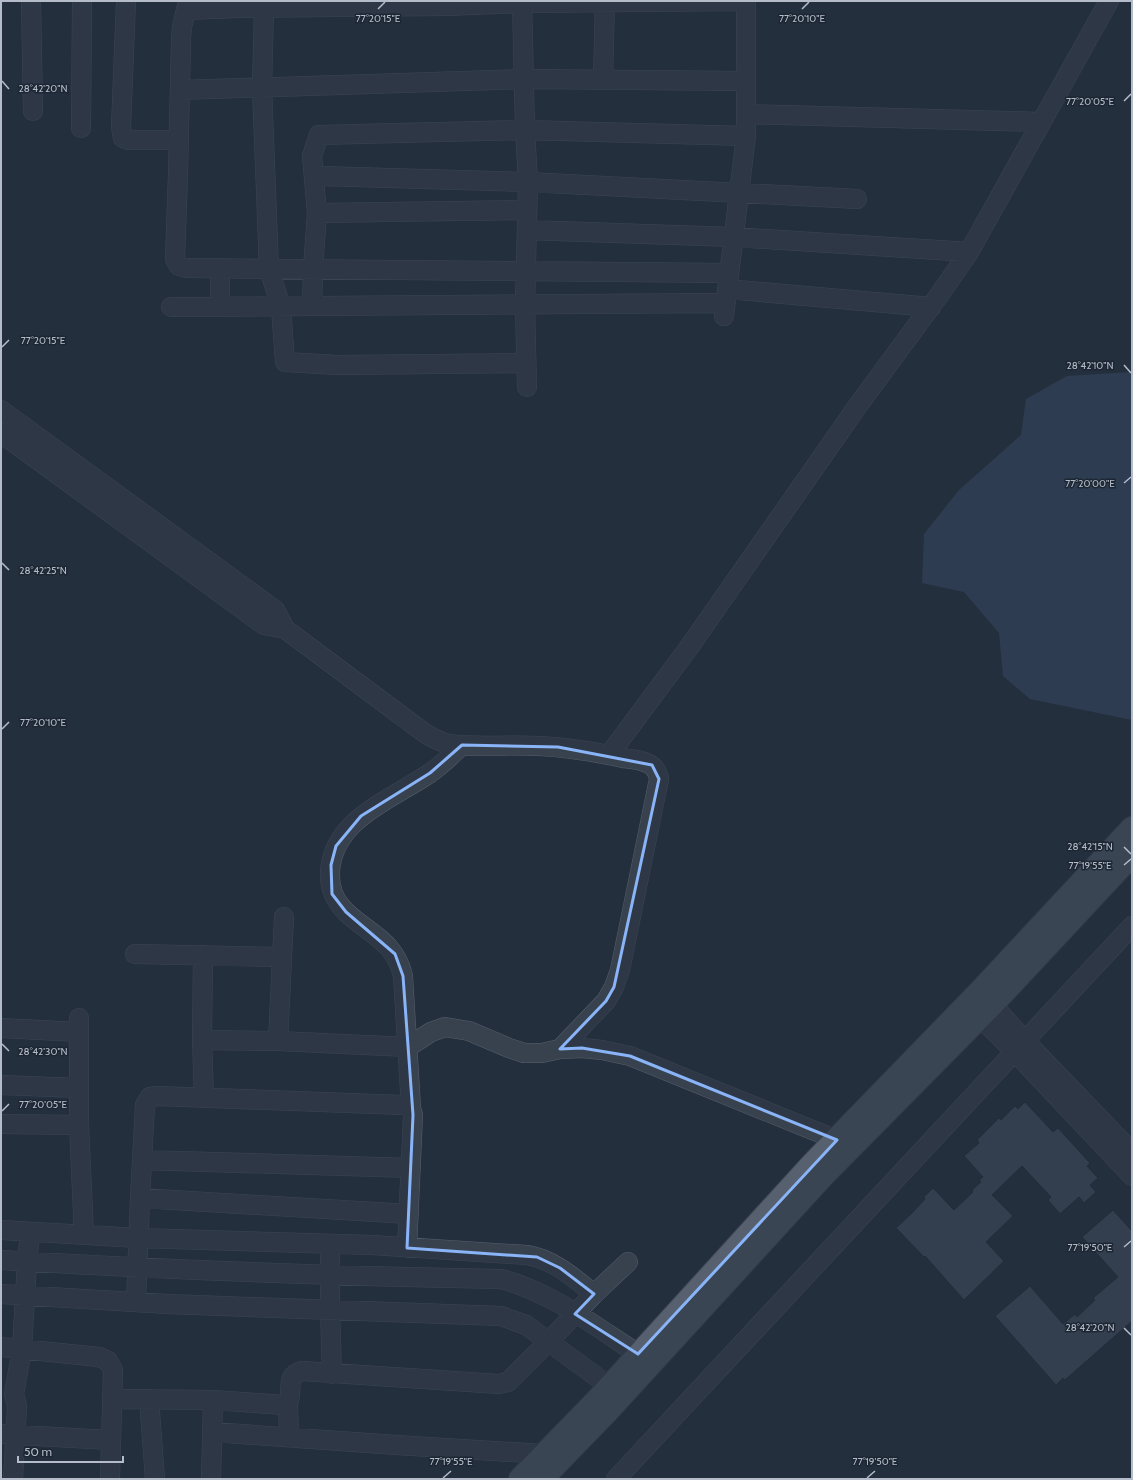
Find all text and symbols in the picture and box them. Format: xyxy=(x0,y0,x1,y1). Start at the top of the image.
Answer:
text: 77°20'15"E xyxy=(356,12,401,25)
text: 77°20'10"E xyxy=(779,12,825,25)
text: 28°42'20"N xyxy=(18,82,68,95)
text: 77°20'05"E xyxy=(1066,95,1114,108)
text: 77°20'15"E xyxy=(21,334,66,347)
text: 28°42'10"N xyxy=(1066,359,1114,372)
text: 77°20'00"E xyxy=(1065,477,1115,490)
text: 28°42'25"N xyxy=(19,564,67,577)
text: 77°20'10"E xyxy=(20,716,66,729)
text: 28°42'15"N xyxy=(1067,840,1113,853)
text: 77°19'55"E xyxy=(1068,859,1112,872)
text: 28°42'30"N xyxy=(18,1045,68,1058)
text: 77°20'05"E xyxy=(19,1098,67,1111)
text: 77°19'50"E xyxy=(1068,1241,1113,1254)
text: 28°42'20"N xyxy=(1065,1321,1115,1334)
scale bar xyxy=(18,1438,123,1464)
text: 50 m xyxy=(24,1444,52,1459)
text: 77°19'55"E xyxy=(429,1455,473,1468)
text: 77°19'50"E xyxy=(853,1455,898,1468)

